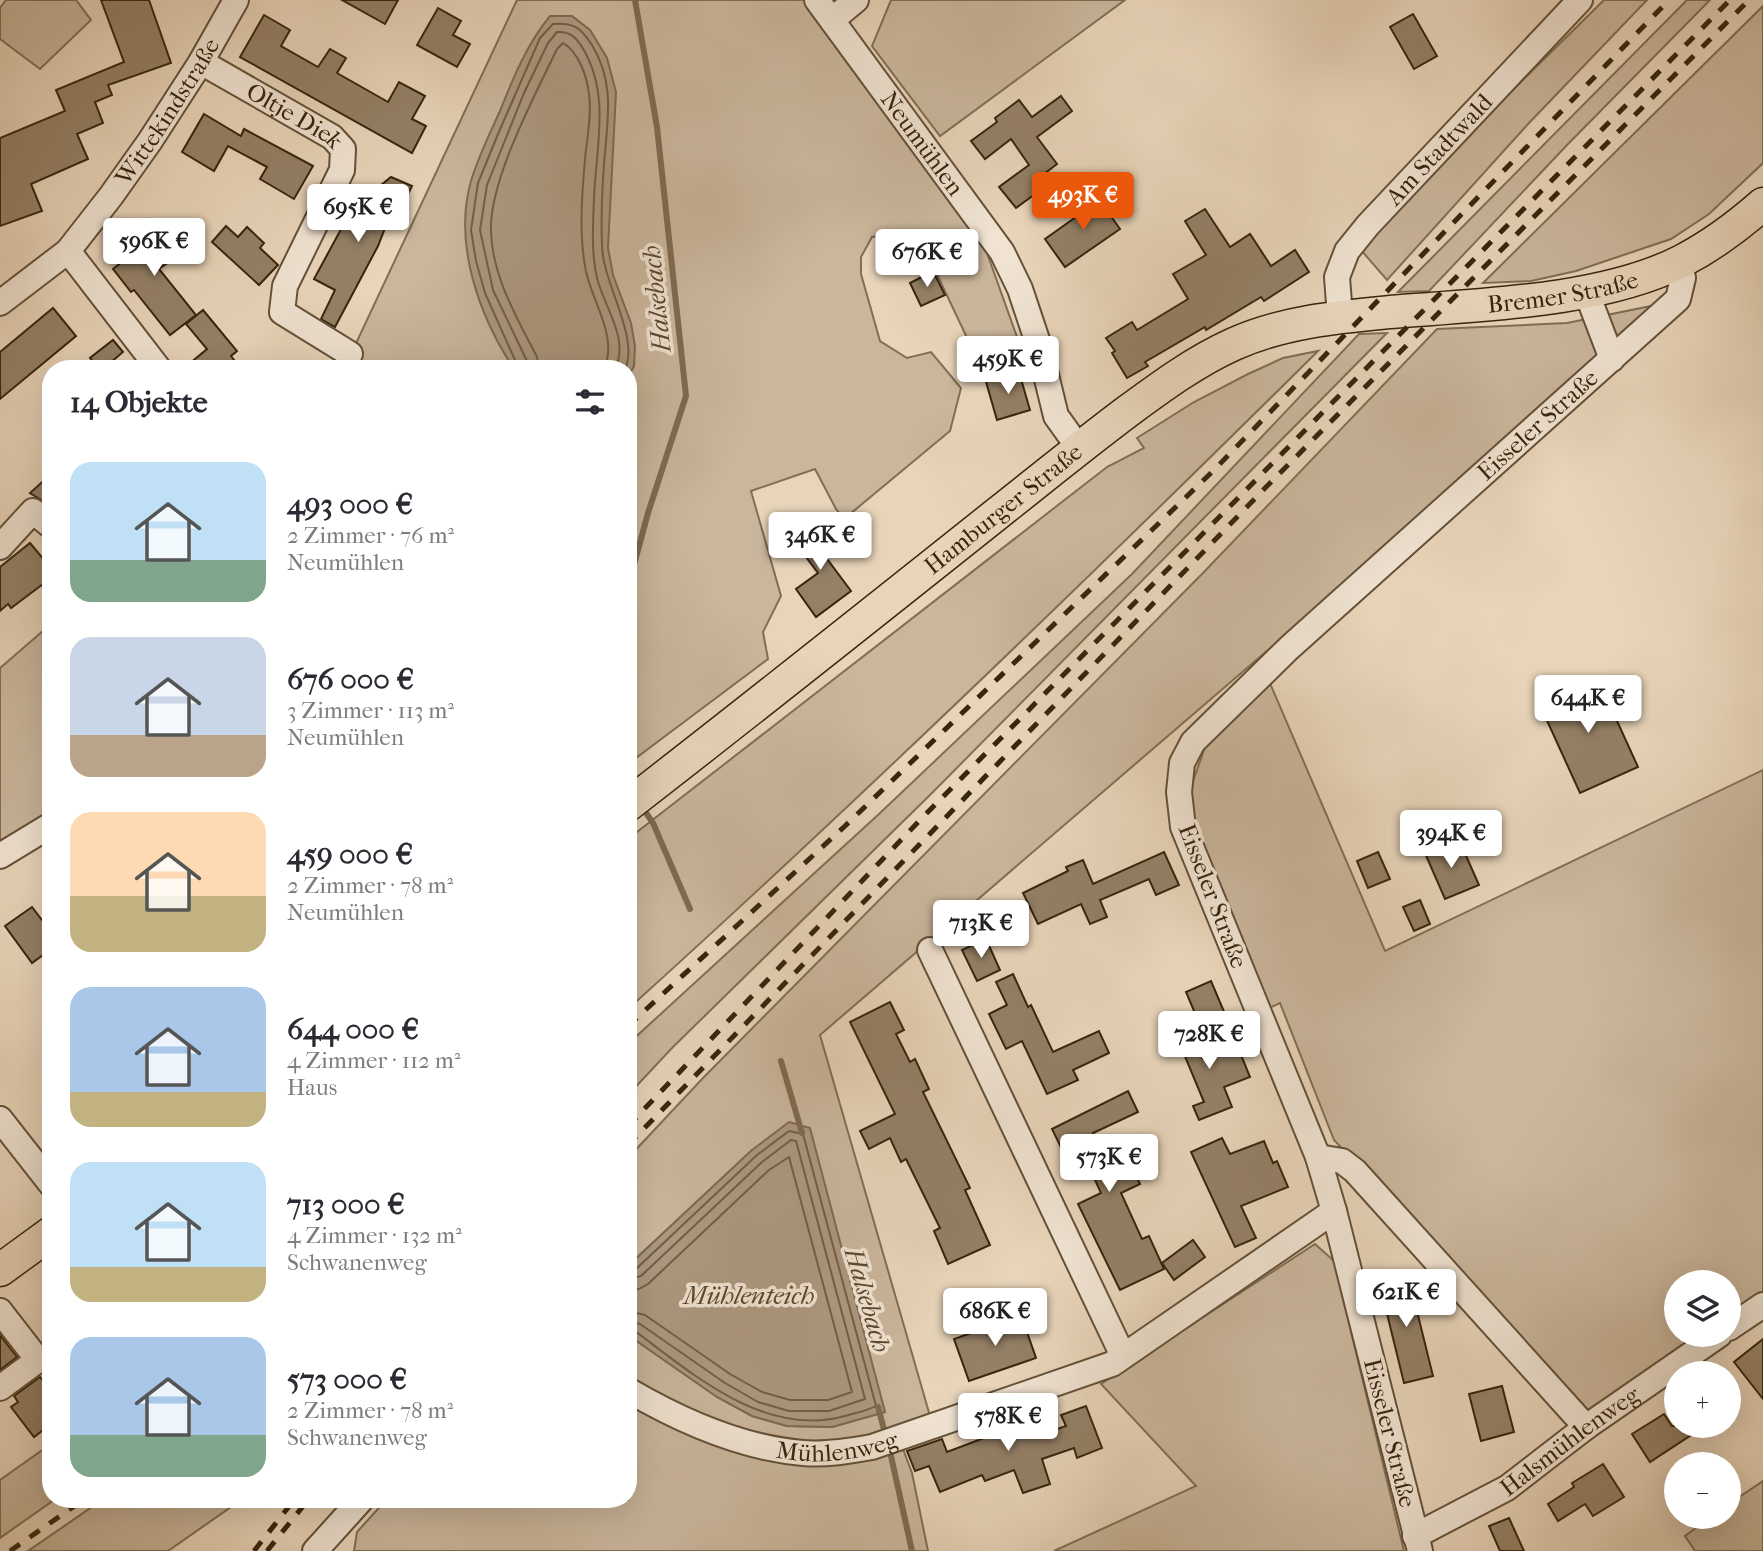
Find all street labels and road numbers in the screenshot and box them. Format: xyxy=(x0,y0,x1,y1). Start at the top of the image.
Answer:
street label: Wittekindstraße xyxy=(109,33,225,191)
street label: Oltje Diek xyxy=(242,77,350,155)
street label: Neumühlen xyxy=(875,86,970,201)
street label: Am Stadtwald xyxy=(1379,87,1499,212)
street label: Bremer Straße xyxy=(1486,266,1641,319)
street label: Eisseler Straße xyxy=(1472,364,1604,486)
street label: Hamburger Straße xyxy=(919,438,1088,580)
street label: Eisseler Straße xyxy=(1173,820,1253,972)
street label: Eisseler Straße xyxy=(1358,1356,1422,1510)
street label: Halsmühlenweg xyxy=(1495,1380,1646,1502)
street label: Mühlenweg xyxy=(774,1425,903,1468)

